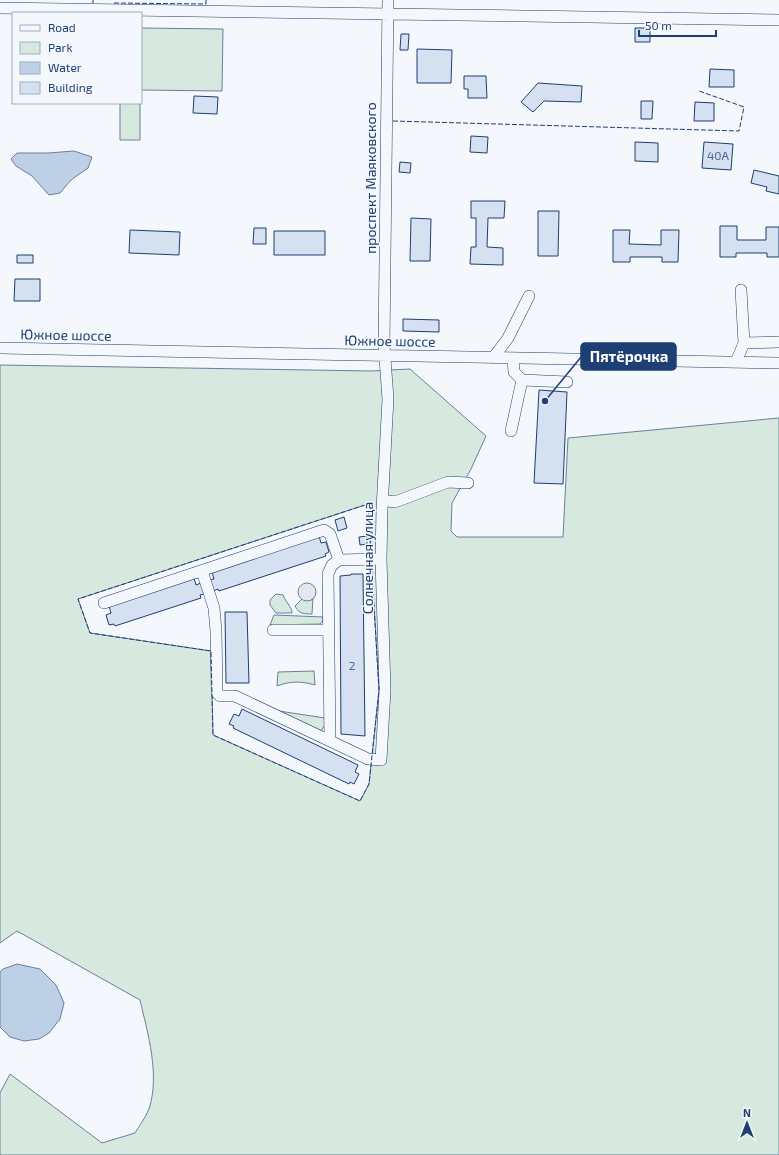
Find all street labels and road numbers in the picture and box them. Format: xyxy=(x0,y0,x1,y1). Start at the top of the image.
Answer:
street label: проспект Маяковского xyxy=(362,102,379,254)
street label: Южное шоссе xyxy=(20,325,112,344)
street label: Южное шоссе xyxy=(344,331,436,350)
street label: Солнечная улица xyxy=(359,502,376,614)

